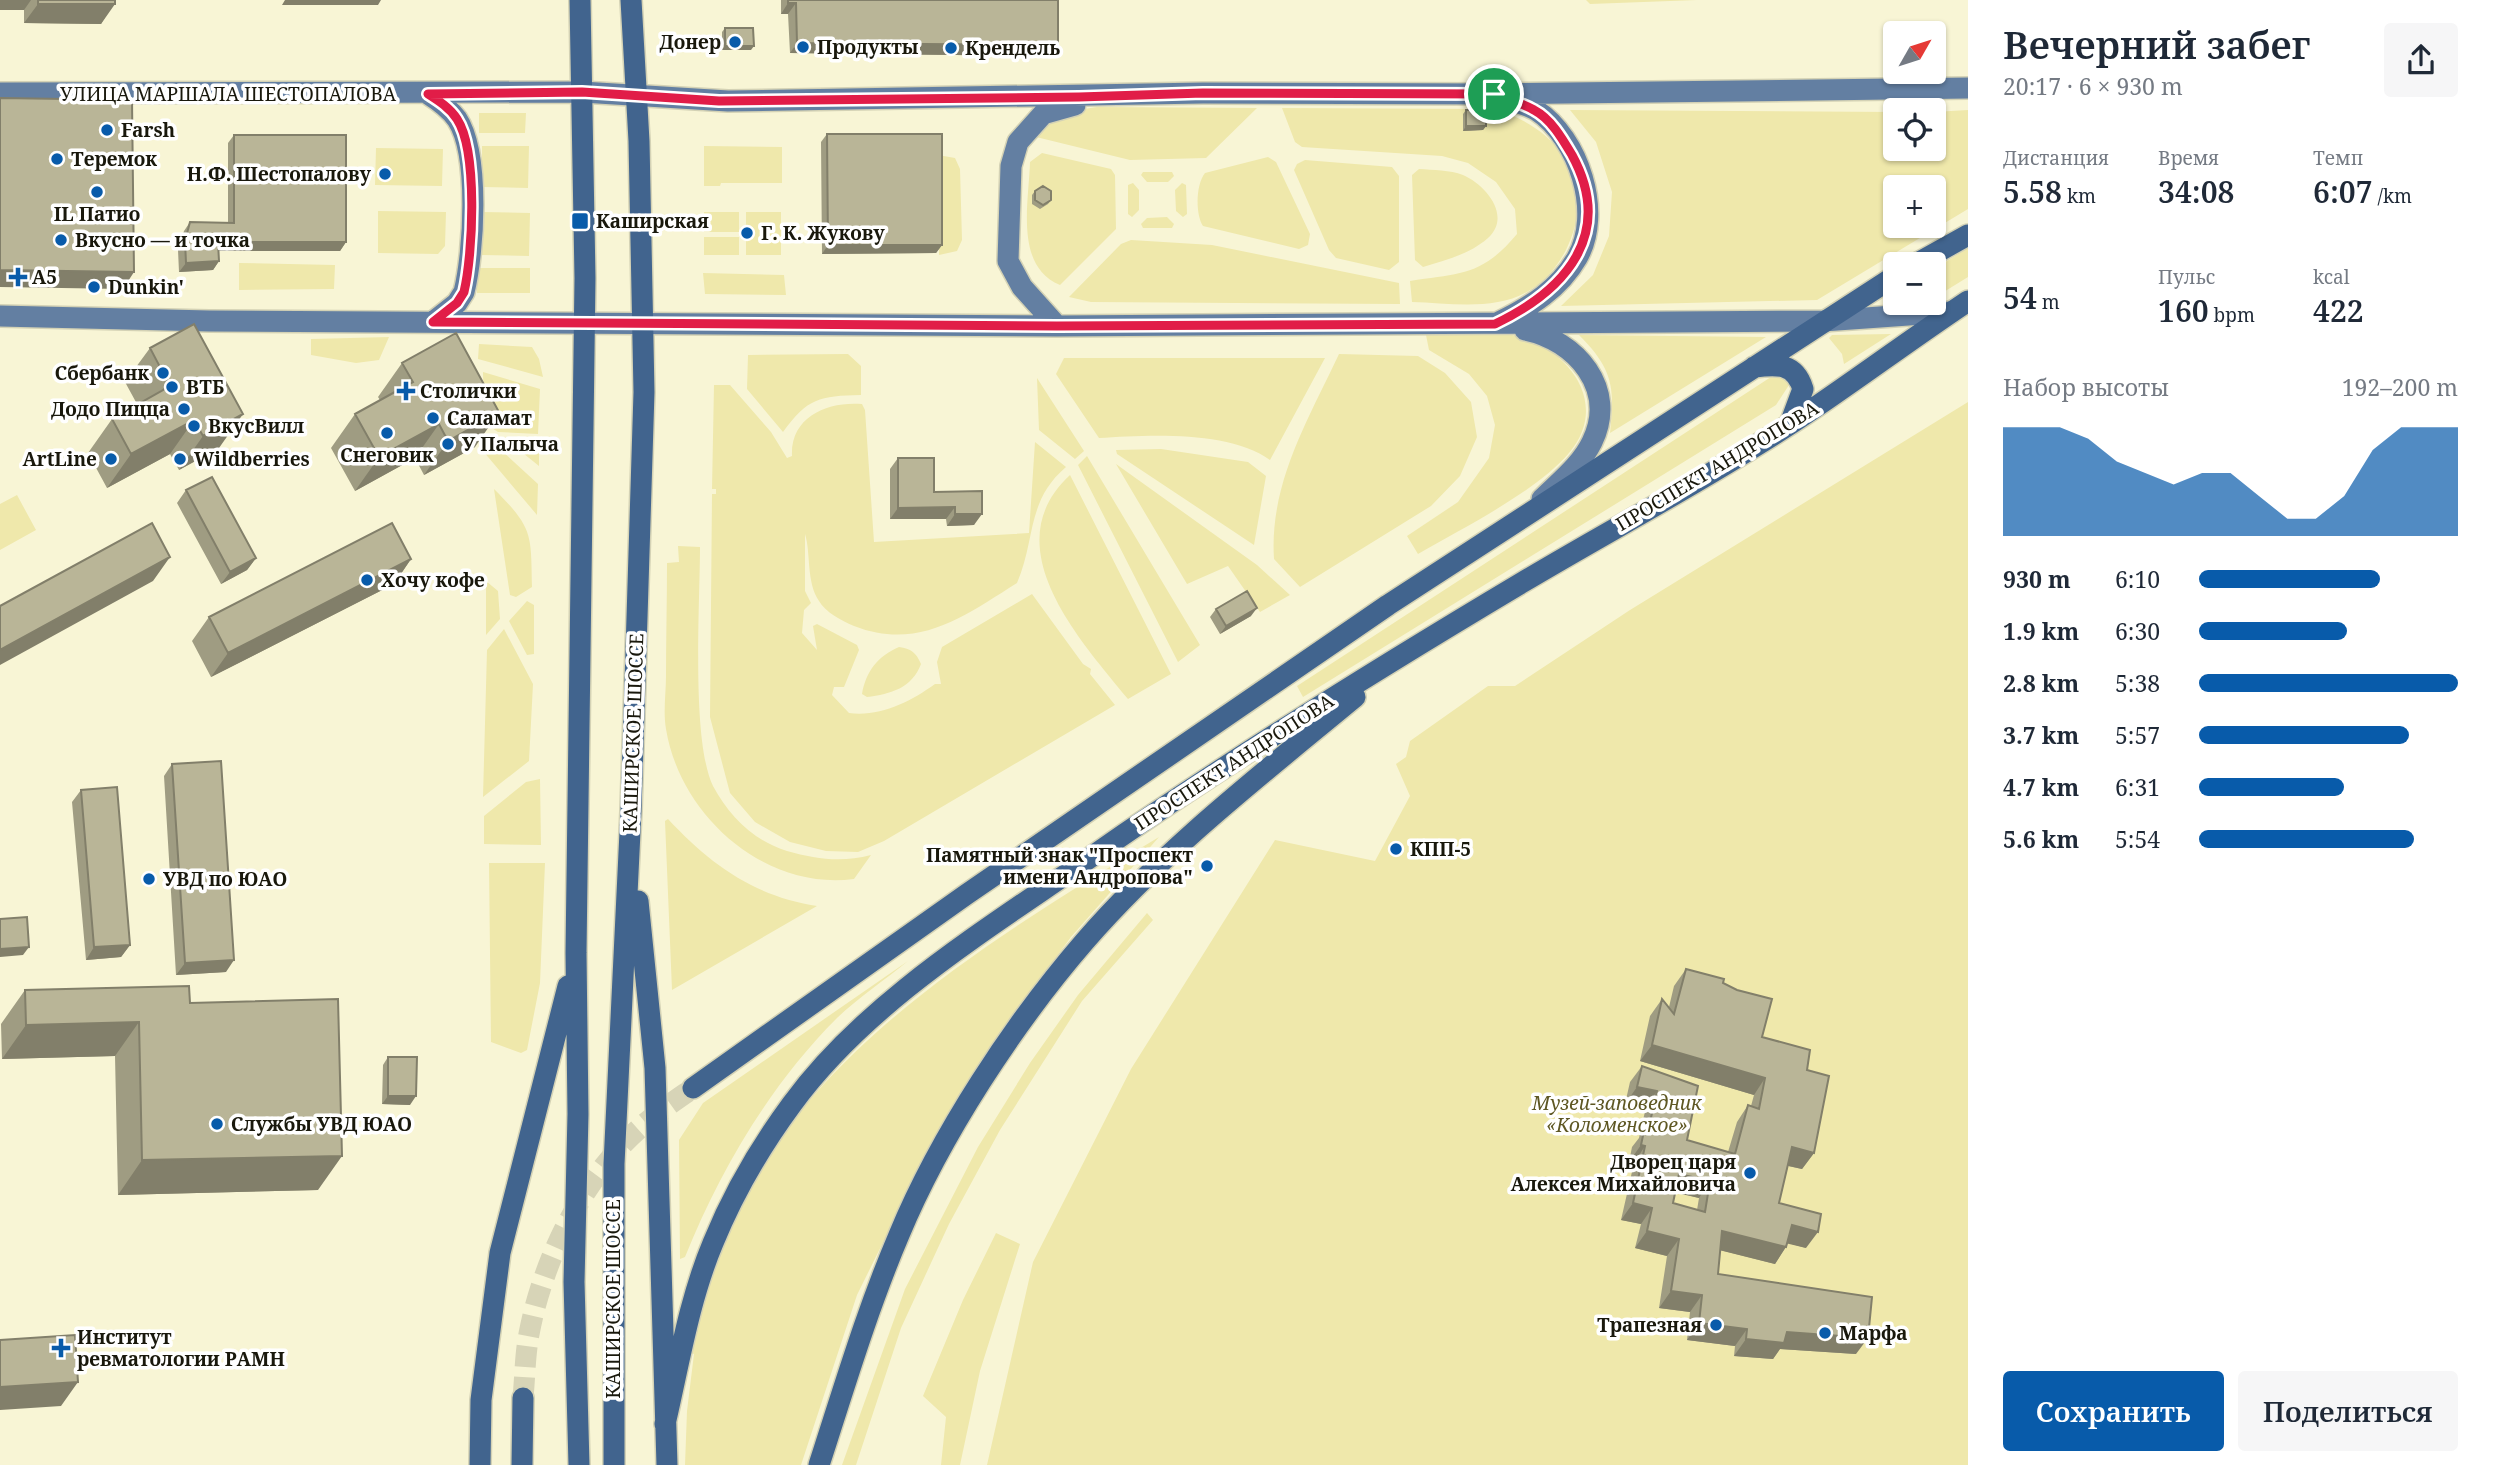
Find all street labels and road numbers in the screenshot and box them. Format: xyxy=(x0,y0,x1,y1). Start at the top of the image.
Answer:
street label: УЛИЦА МАРШАЛА ШЕСТОПАЛОВА xyxy=(60,81,397,107)
street label: ПРОСПЕКТ АНДРОПОВА xyxy=(1611,395,1824,537)
street label: КАШИРСКОЕ ШОССЕ xyxy=(617,633,649,833)
street label: ПРОСПЕКТ АНДРОПОВА xyxy=(1129,687,1339,836)
street label: КАШИРСКОЕ ШОССЕ xyxy=(600,1199,626,1399)

